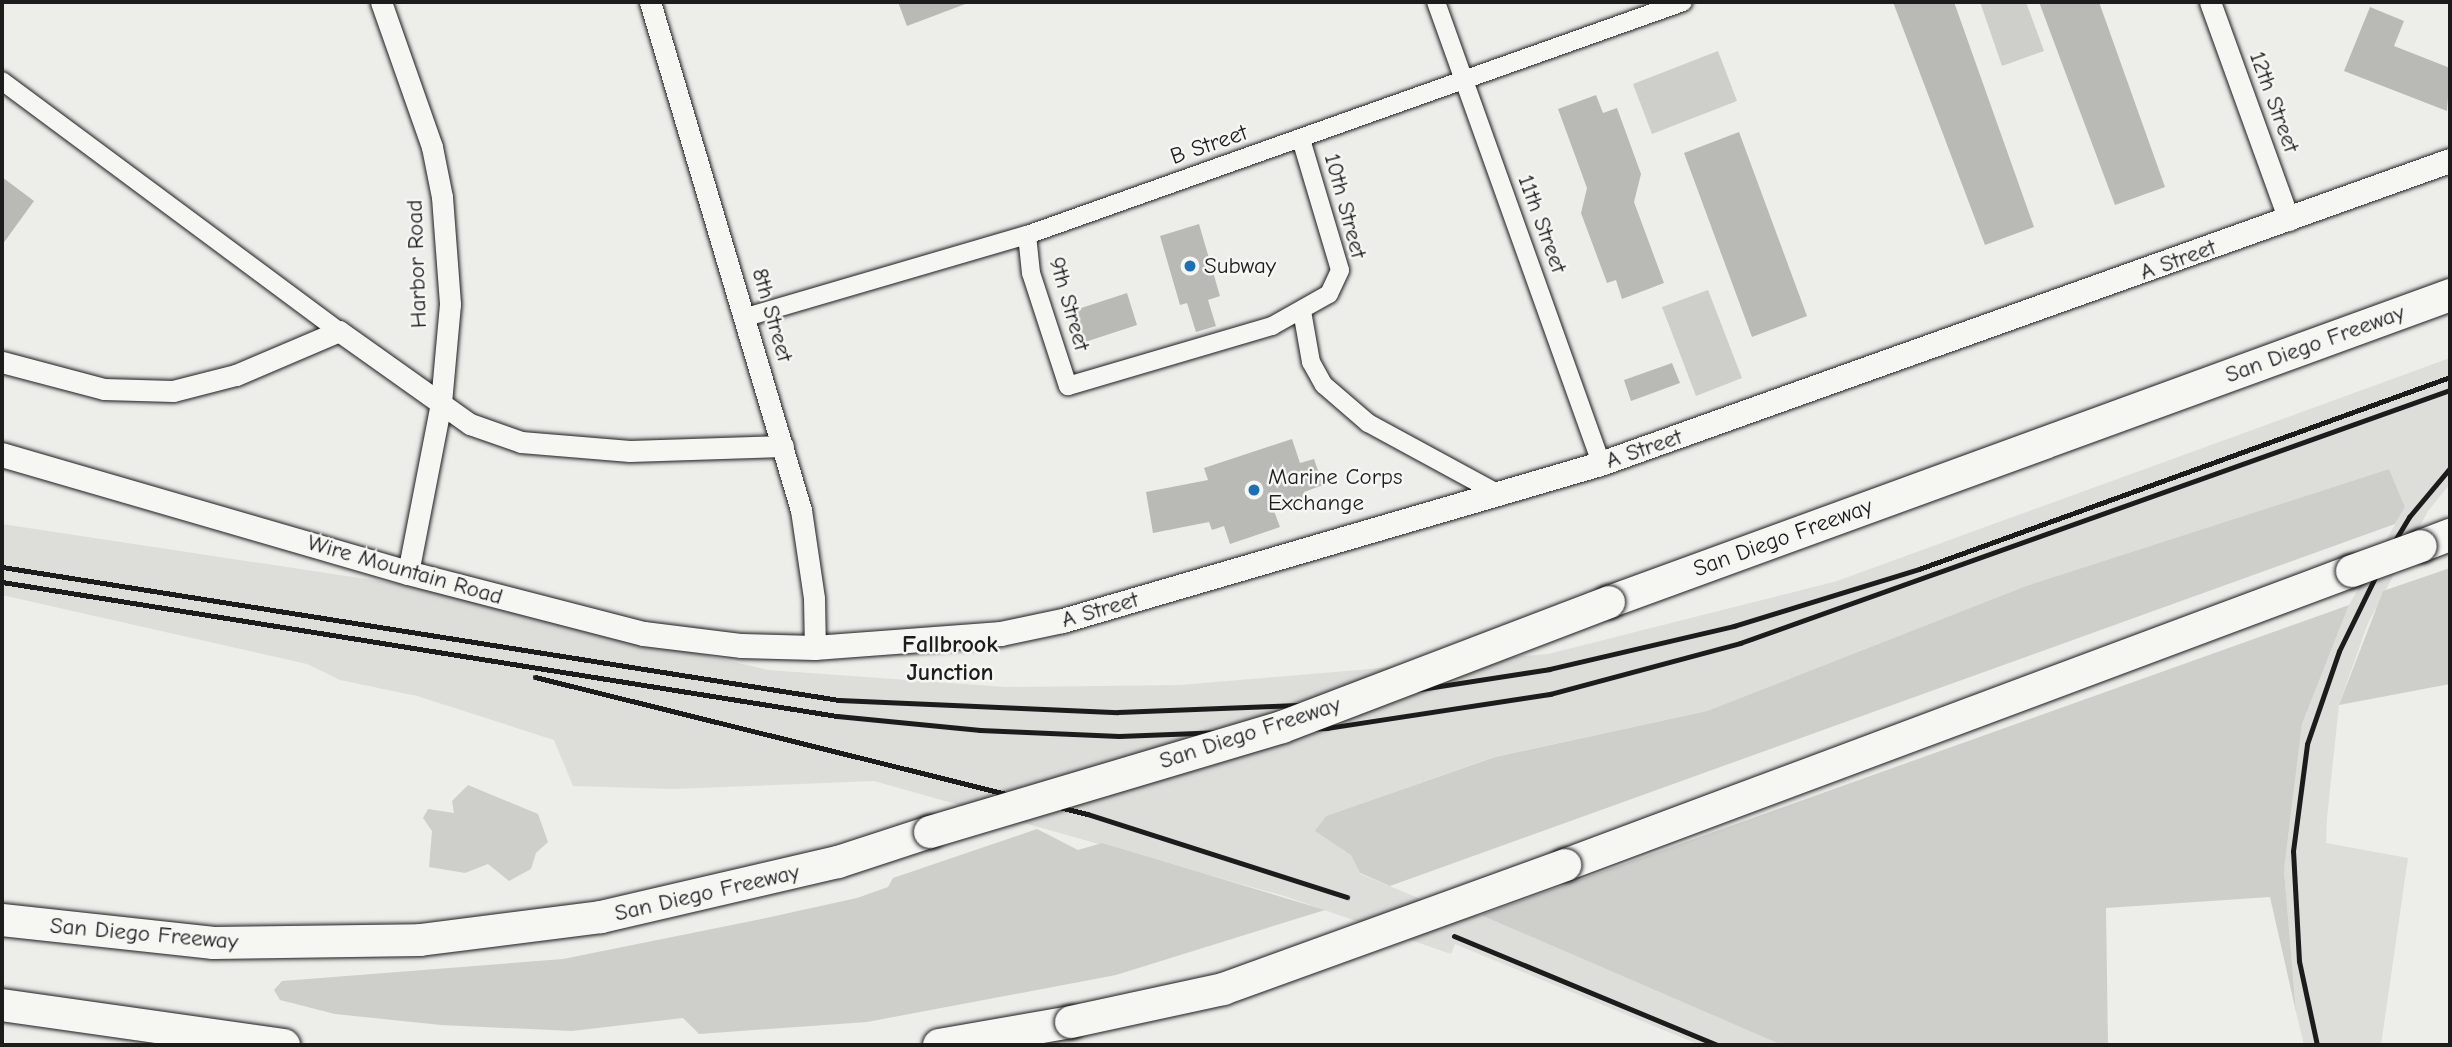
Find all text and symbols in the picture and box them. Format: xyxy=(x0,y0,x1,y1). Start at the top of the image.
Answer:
street label: 12th Street xyxy=(2243,48,2305,156)
street label: B Street xyxy=(1167,119,1251,171)
street label: 10th Street xyxy=(1318,151,1372,261)
street label: 11th Street xyxy=(1512,171,1572,277)
street label: Harbor Road xyxy=(401,199,433,329)
street label: A Street xyxy=(2136,234,2220,286)
place label: Subway xyxy=(1204,252,1276,280)
street label: 9th Street xyxy=(1042,254,1096,354)
marker: Subway xyxy=(1182,258,1198,274)
street label: 8th Street xyxy=(746,265,798,365)
street label: San Diego Freeway xyxy=(2222,299,2408,389)
street label: A Street xyxy=(1602,423,1686,475)
place label: Marine Corps Exchange xyxy=(1268,463,1402,517)
marker: Marine Corps Exchange xyxy=(1246,482,1262,498)
street label: San Diego Freeway xyxy=(1690,493,1876,583)
street label: Wire Mountain Road xyxy=(304,529,506,611)
street label: A Street xyxy=(1058,586,1142,634)
district label: Fallbrook Junction xyxy=(902,631,998,687)
street label: San Diego Freeway xyxy=(1156,691,1344,775)
street label: San Diego Freeway xyxy=(612,858,802,928)
street label: San Diego Freeway xyxy=(49,912,239,956)

